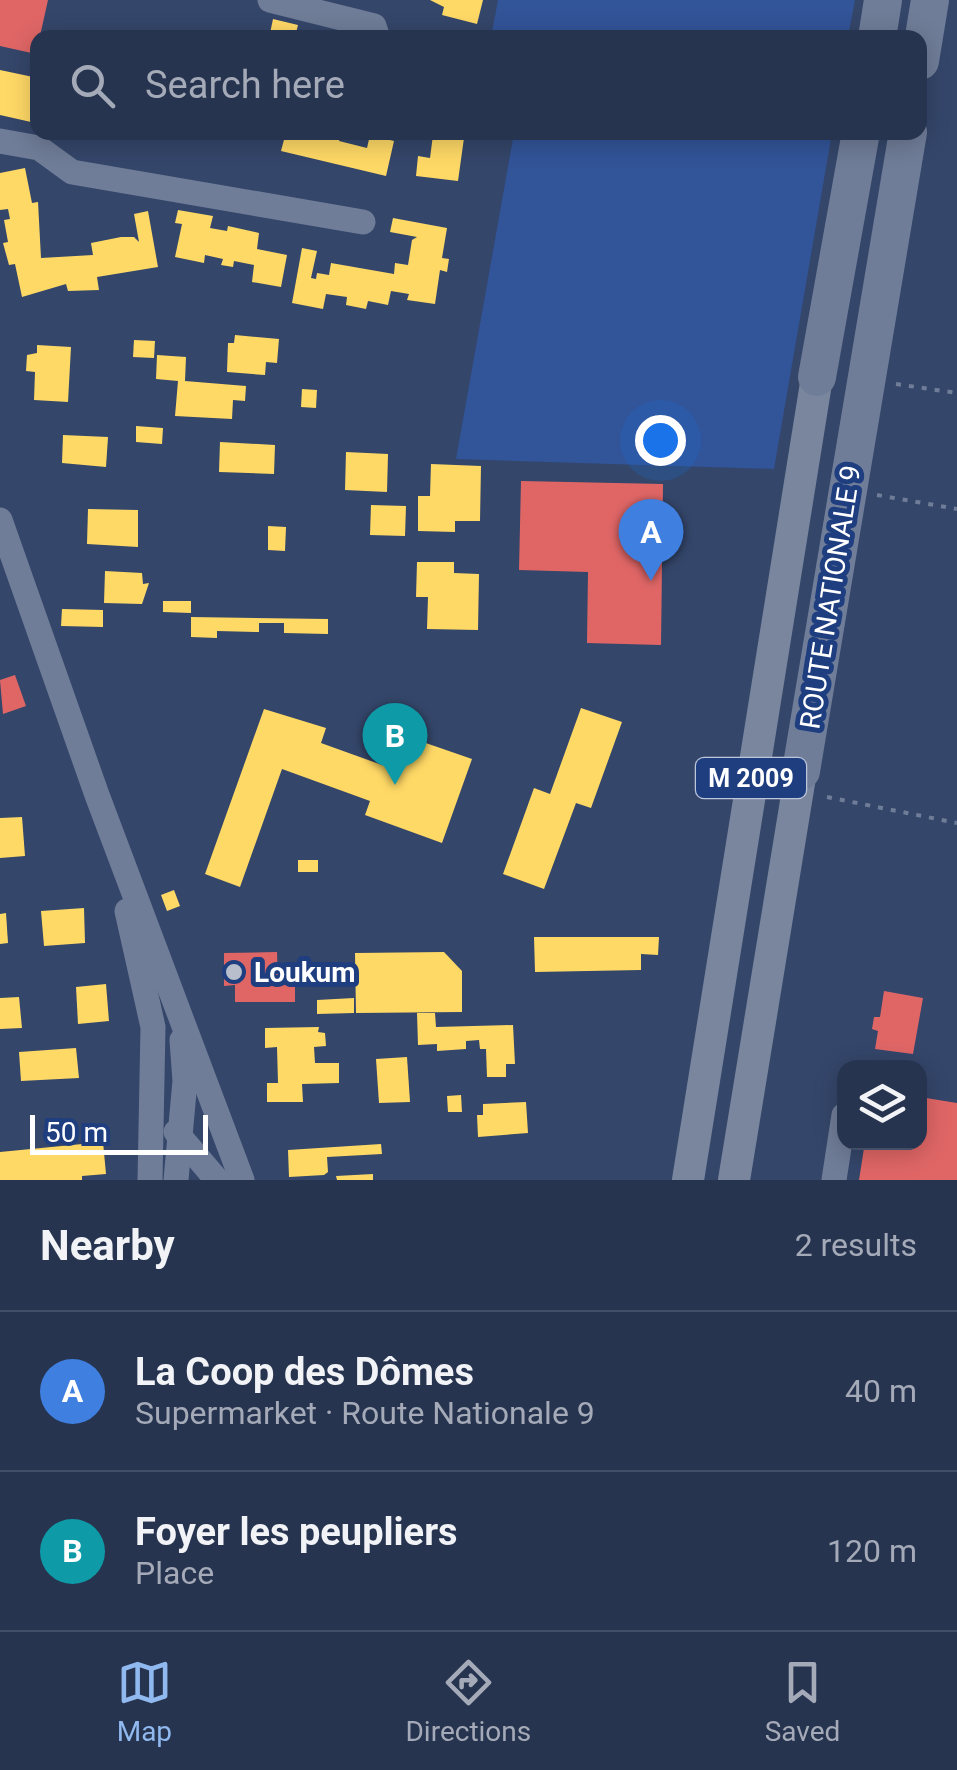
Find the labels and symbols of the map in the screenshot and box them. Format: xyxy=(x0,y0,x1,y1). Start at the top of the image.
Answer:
your location xyxy=(635,415,686,466)
street label: ROUTE NATIONALE 9 xyxy=(793,463,868,731)
pin: A xyxy=(618,498,684,581)
pin: B xyxy=(362,702,428,785)
road number: M 2009 xyxy=(696,758,806,798)
place label: Loukum xyxy=(254,956,356,989)
marker: Loukum xyxy=(223,961,245,983)
scale bar xyxy=(30,1110,208,1154)

